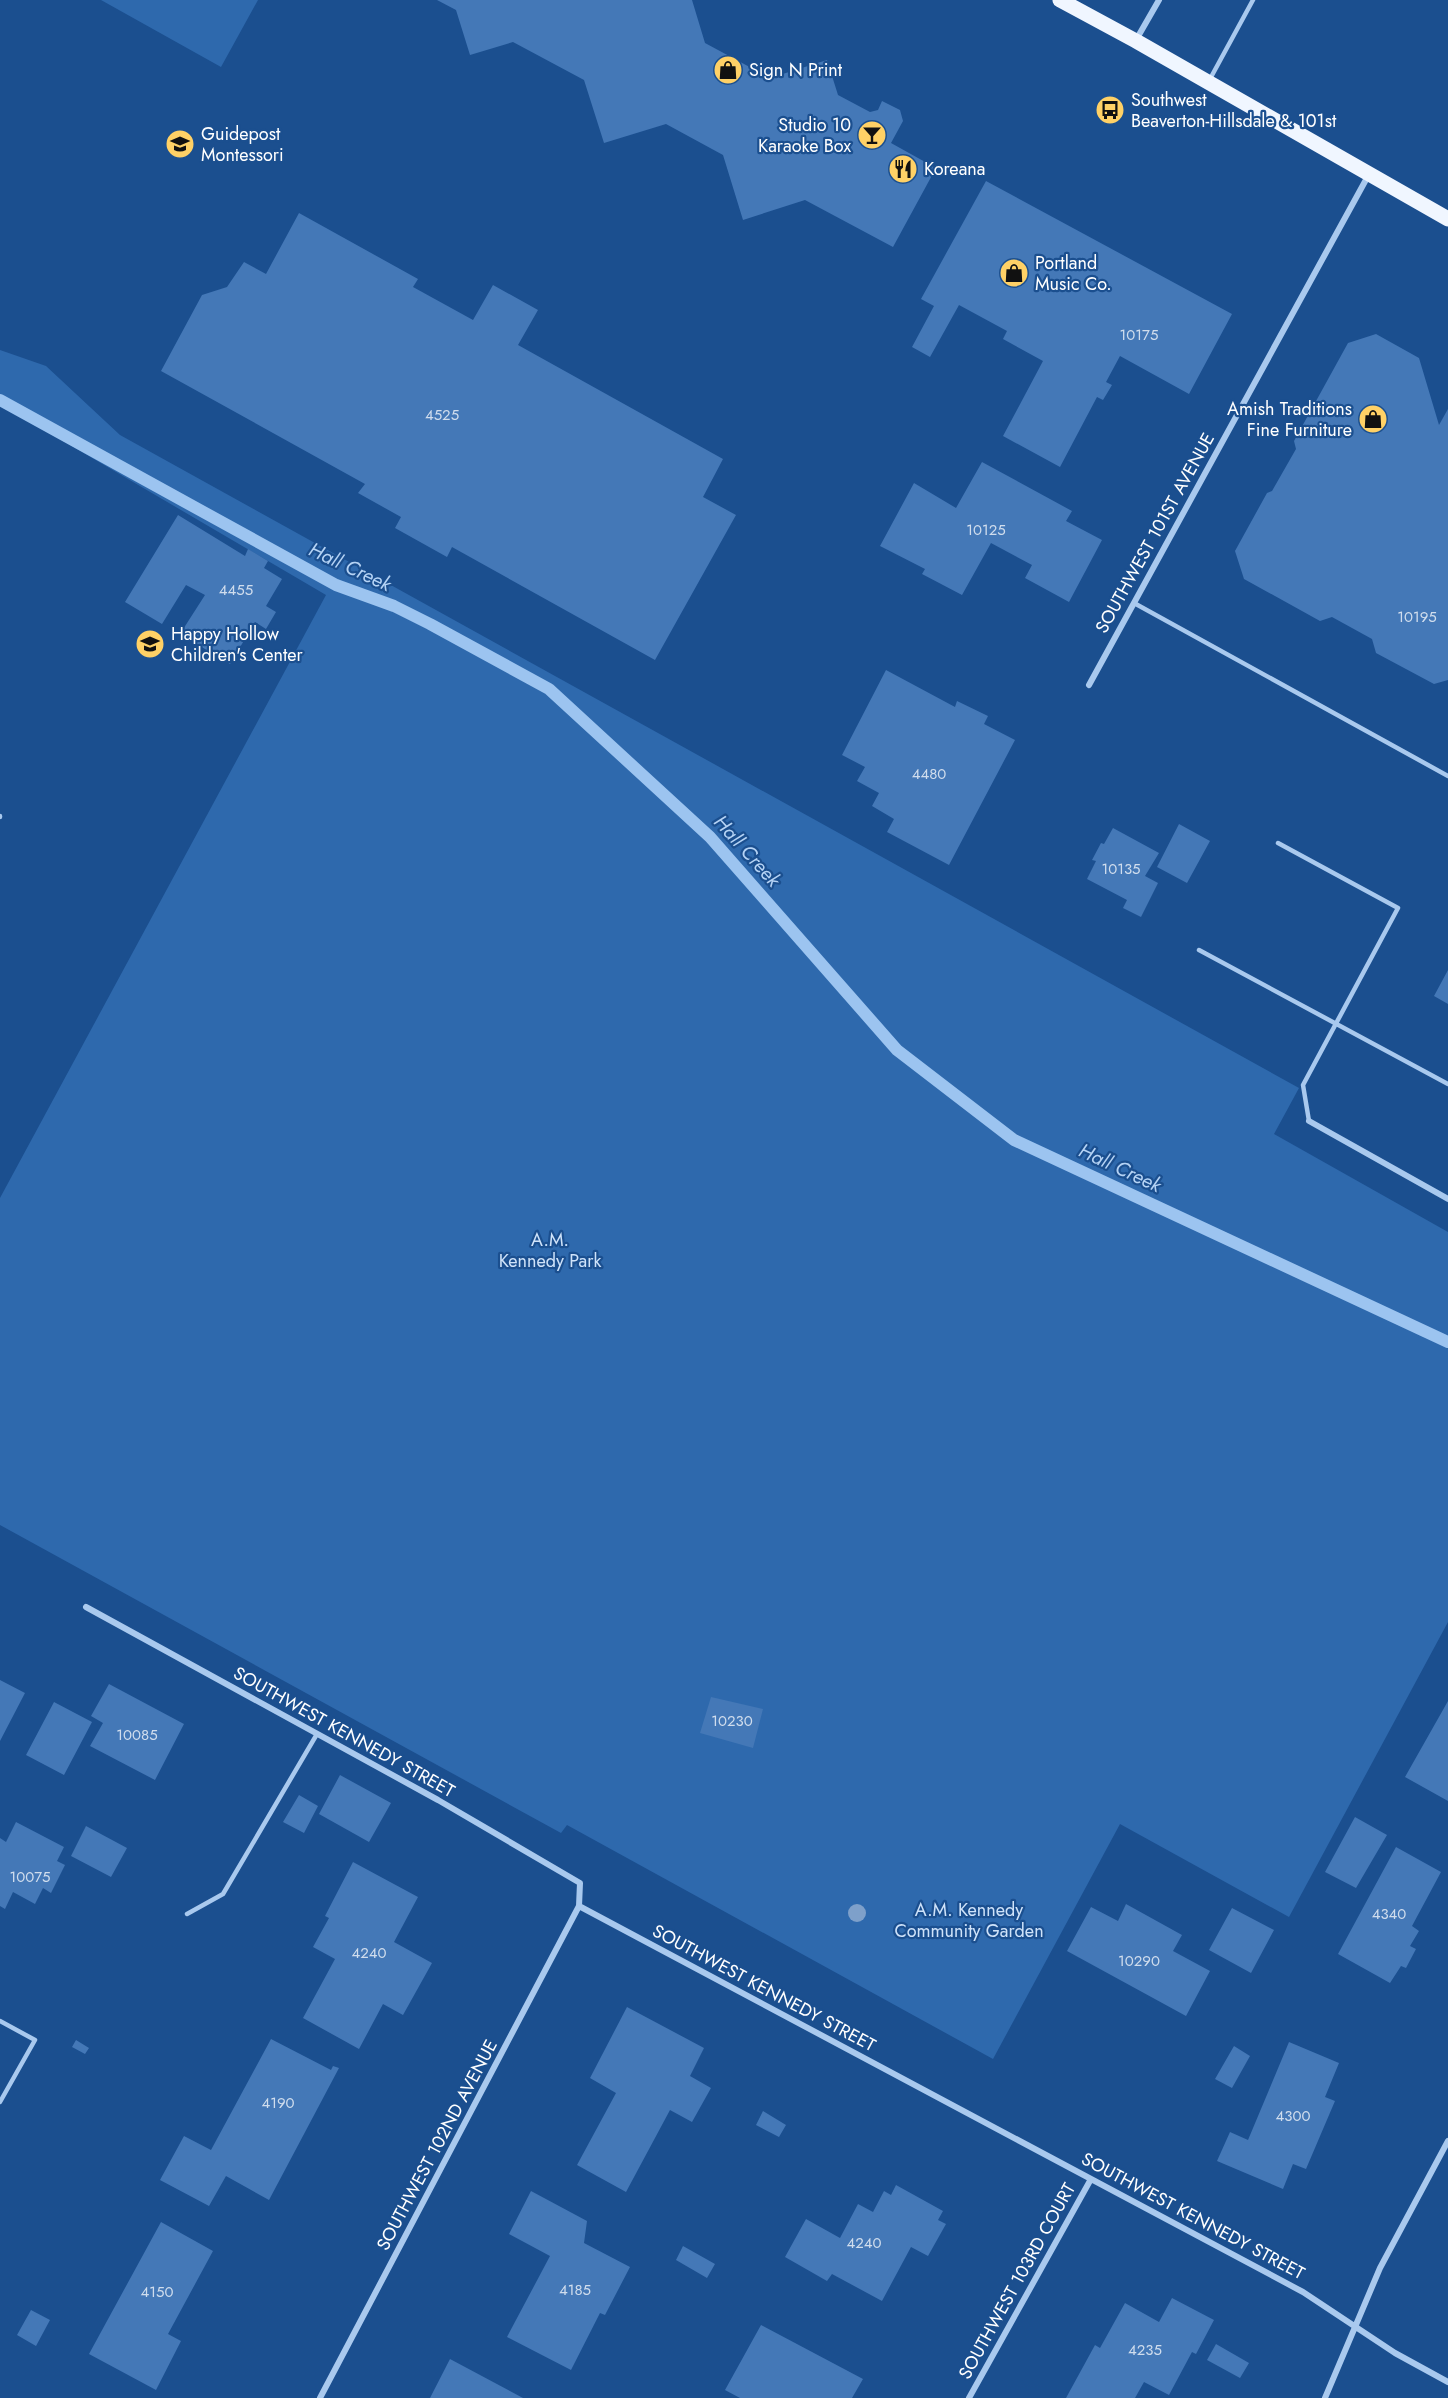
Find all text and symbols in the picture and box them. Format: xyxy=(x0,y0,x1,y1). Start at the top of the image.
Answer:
shop icon: Sign N Print xyxy=(712,54,744,86)
place label: Sign N Print xyxy=(749,57,843,83)
place label: Southwest Beaverton-Hillsdale & 101st xyxy=(1131,87,1337,134)
bus stop icon: Southwest Beaverton-Hillsdale & 101st xyxy=(1094,94,1126,126)
place label: Studio 10 Karaoke Box xyxy=(758,112,851,159)
bar icon: Studio 10 Karaoke Box xyxy=(856,119,888,151)
place label: Guidepost Montessori xyxy=(201,121,284,168)
school or university icon: Guidepost Montessori xyxy=(164,128,196,160)
restaurant icon: Koreana xyxy=(887,153,919,185)
place label: Koreana xyxy=(924,156,985,182)
place label: Portland Music Co. xyxy=(1035,250,1112,297)
shop icon: Portland Music Co. xyxy=(998,257,1030,289)
house number: 10175 xyxy=(1120,324,1158,346)
place label: Amish Traditions Fine Furniture xyxy=(1227,396,1352,443)
shop icon: Amish Traditions Fine Furniture xyxy=(1357,403,1389,435)
house number: 4525 xyxy=(425,404,459,426)
street label: SOUTHWEST 101ST AVENUE xyxy=(1089,428,1221,638)
house number: 10125 xyxy=(966,519,1006,541)
water label: Hall Creek xyxy=(304,535,397,599)
house number: 4455 xyxy=(219,579,253,601)
house number: 10195 xyxy=(1397,606,1437,628)
place label: Happy Hollow Children's Center xyxy=(171,621,304,668)
school or university icon: Happy Hollow Children's Center xyxy=(134,628,166,660)
house number: 4480 xyxy=(912,763,946,785)
water label: Hall Creek xyxy=(707,809,788,895)
house number: 10135 xyxy=(1101,858,1141,880)
water label: Hall Creek xyxy=(1074,1136,1167,1200)
park label: A.M. Kennedy Park xyxy=(499,1227,601,1274)
street label: SOUTHWEST KENNEDY STREET xyxy=(229,1660,460,1804)
house number: 10230 xyxy=(711,1710,753,1732)
house number: 10085 xyxy=(116,1724,158,1746)
house number: 10075 xyxy=(9,1866,51,1888)
park label: A.M. Kennedy Community Garden xyxy=(894,1897,1044,1944)
house number: 4340 xyxy=(1372,1903,1406,1925)
street label: SOUTHWEST KENNEDY STREET xyxy=(648,1918,881,2058)
house number: 4240 xyxy=(351,1942,387,1964)
house number: 10290 xyxy=(1118,1950,1160,1972)
street label: SOUTHWEST 102ND AVENUE xyxy=(370,2035,504,2255)
house number: 4190 xyxy=(261,2092,295,2114)
house number: 4300 xyxy=(1276,2105,1310,2127)
street label: SOUTHWEST KENNEDY STREET xyxy=(1077,2146,1310,2286)
street label: SOUTHWEST 103RD COURT xyxy=(952,2178,1082,2384)
house number: 4240 xyxy=(846,2232,882,2254)
house number: 4185 xyxy=(559,2279,591,2301)
house number: 4150 xyxy=(141,2281,173,2303)
house number: 4235 xyxy=(1128,2339,1162,2361)

